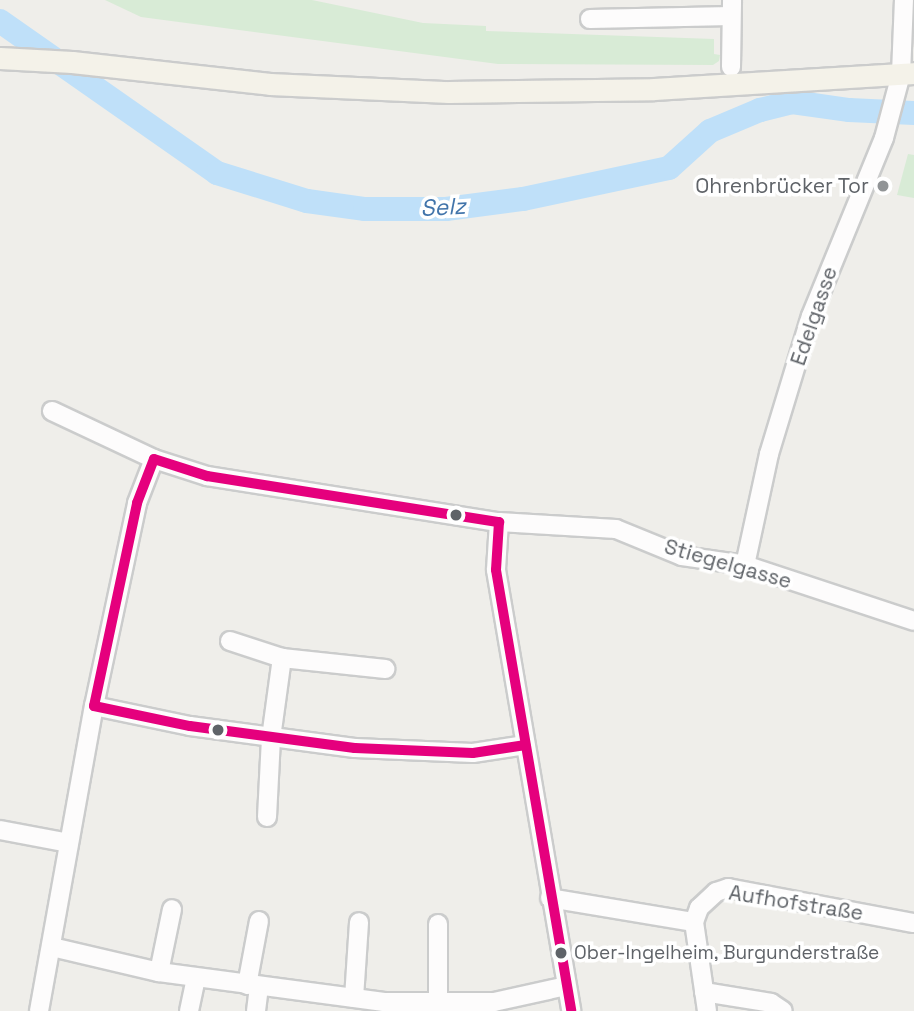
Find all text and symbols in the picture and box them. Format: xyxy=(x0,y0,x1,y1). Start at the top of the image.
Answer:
place label: Ohrenbrücker Tor xyxy=(695,173,869,199)
marker: Ohrenbrücker Tor xyxy=(875,178,891,194)
water label: Selz xyxy=(420,192,466,222)
street label: Edelgasse xyxy=(785,263,843,369)
unlabelled marker xyxy=(449,508,463,522)
street label: Stiegelgasse xyxy=(661,534,795,594)
unlabelled marker xyxy=(211,723,225,737)
street label: Aufhofstraße xyxy=(727,880,865,926)
place label: Ober-Ingelheim, Burgunderstraße xyxy=(574,942,880,964)
marker: Ober-Ingelheim, Burgunderstraße xyxy=(554,946,568,960)

